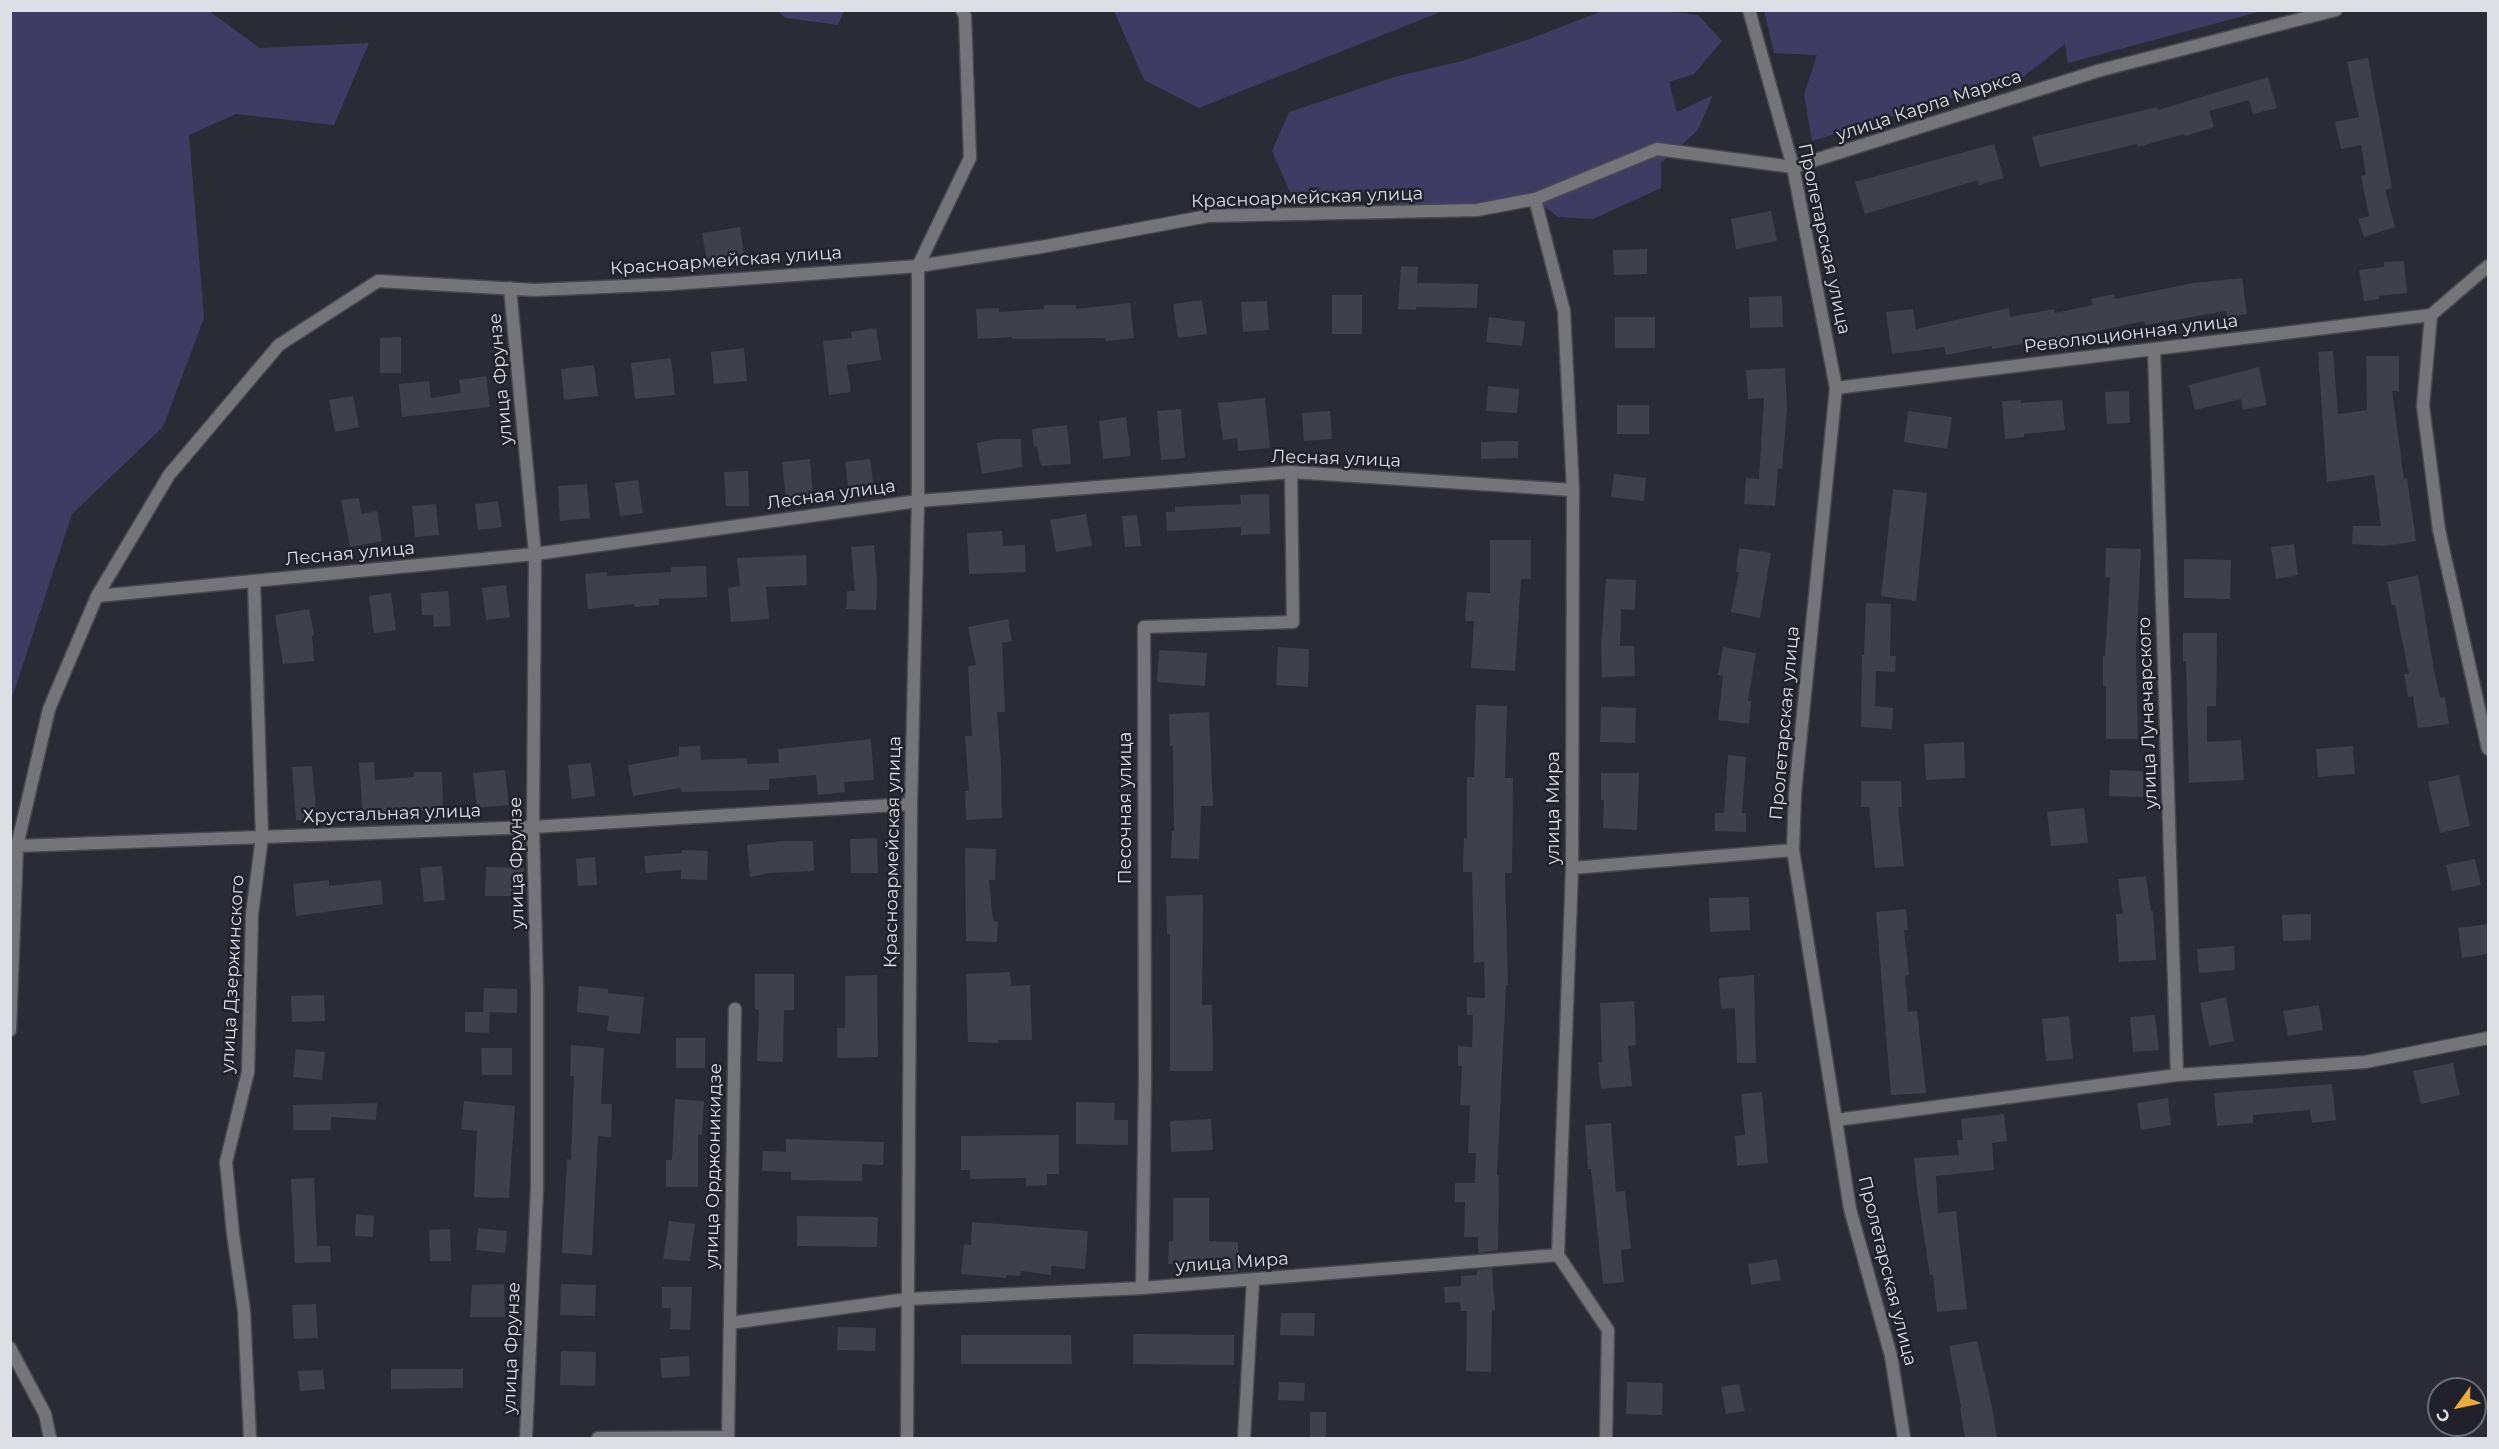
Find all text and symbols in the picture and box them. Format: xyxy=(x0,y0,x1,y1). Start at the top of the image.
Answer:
street label: улица Карла Маркса xyxy=(1834,66,2024,146)
street label: Пролетарская улица xyxy=(1793,141,1855,337)
street label: Красноармейская улица xyxy=(1191,183,1423,213)
street label: Красноармейская улица xyxy=(609,242,843,280)
street label: Революционная улица xyxy=(2023,310,2239,358)
street label: улица Фрунзе xyxy=(484,312,518,446)
street label: Лесная улица xyxy=(1271,446,1401,472)
street label: Лесная улица xyxy=(765,475,897,515)
street label: Лесная улица xyxy=(284,538,416,570)
street label: улица Луначарского xyxy=(2134,616,2162,810)
street label: Пролетарская улица xyxy=(1766,625,1804,821)
street label: Песочная улица xyxy=(1115,732,1137,884)
street label: Красноармейская улица xyxy=(880,736,906,968)
street label: улица Мира xyxy=(1543,751,1565,865)
street label: улица Фрунзе xyxy=(505,797,529,929)
street label: Хрустальная улица xyxy=(303,800,481,828)
street label: улица Дзержинского xyxy=(217,874,249,1074)
street label: улица Орджоникидзе xyxy=(701,1063,727,1269)
street label: Пролетарская улица xyxy=(1853,1174,1921,1368)
street label: улица Мира xyxy=(1175,1248,1289,1278)
street label: улица Фрунзе xyxy=(499,1281,525,1415)
north arrow xyxy=(2427,1377,2487,1437)
text: С xyxy=(2432,1406,2454,1426)

